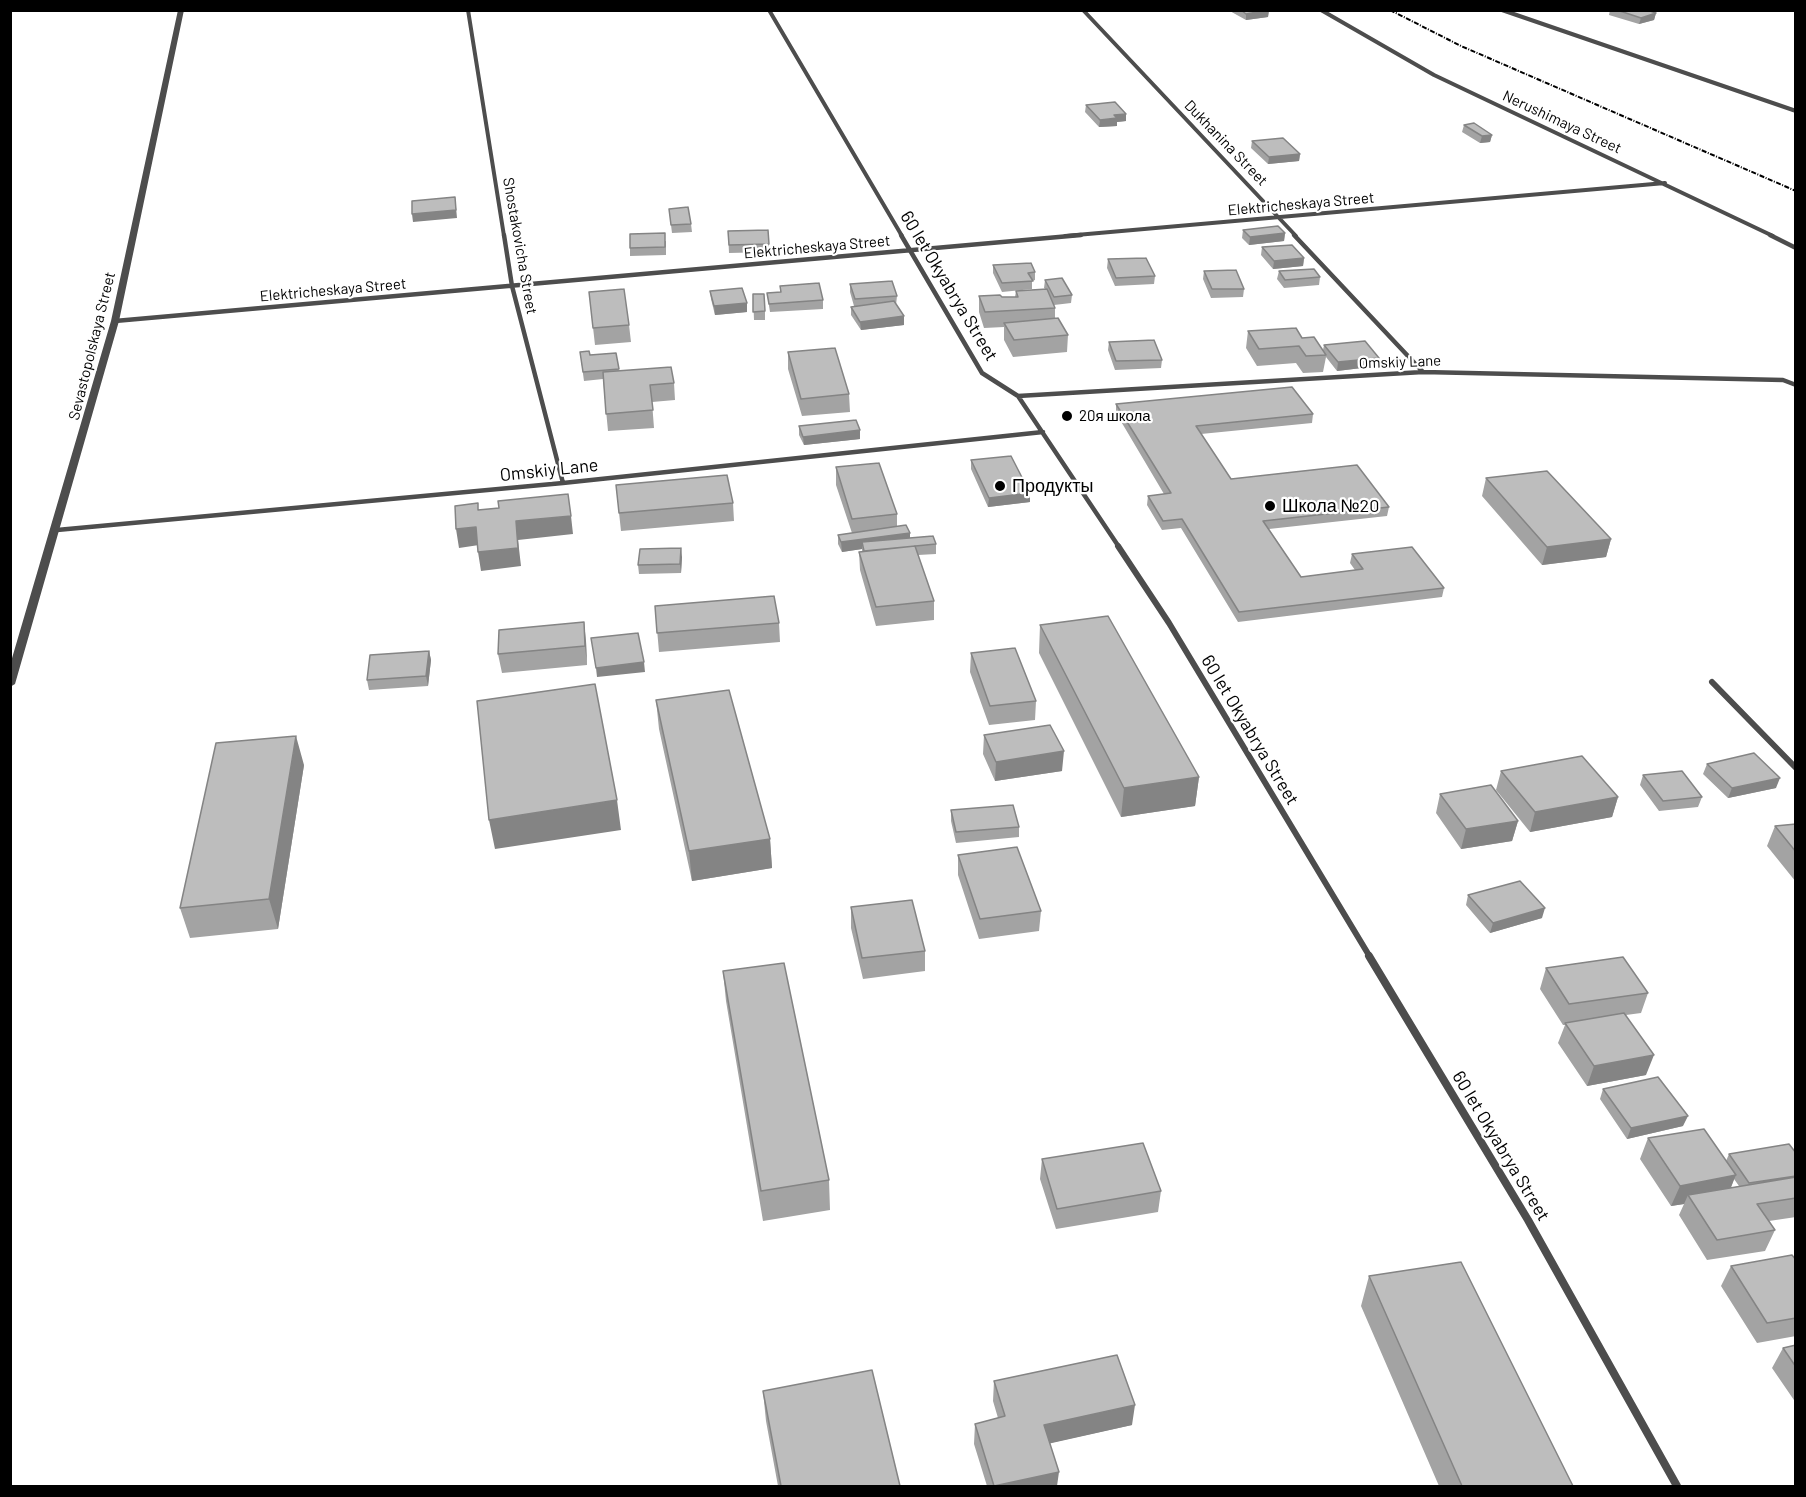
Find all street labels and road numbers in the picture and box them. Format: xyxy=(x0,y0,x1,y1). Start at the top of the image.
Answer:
street label: Nerushimaya Street xyxy=(1500,87,1624,157)
street label: Dukhanina Street xyxy=(1181,96,1271,190)
street label: Shostakovicha Street xyxy=(499,176,541,316)
street label: Elektricheskaya Street xyxy=(1227,189,1375,219)
street label: 60 let Okyabrya Street xyxy=(896,207,1002,365)
street label: Elektricheskaya Street xyxy=(743,232,891,262)
street label: Sevastopolskaya Street xyxy=(65,270,119,422)
street label: Elektricheskaya Street xyxy=(259,275,407,305)
street label: Omskiy Lane xyxy=(1359,352,1441,372)
street label: Omskiy Lane xyxy=(499,454,599,486)
street label: 60 let Okyabrya Street xyxy=(1197,651,1303,809)
street label: 60 let Okyabrya Street xyxy=(1448,1067,1554,1225)

